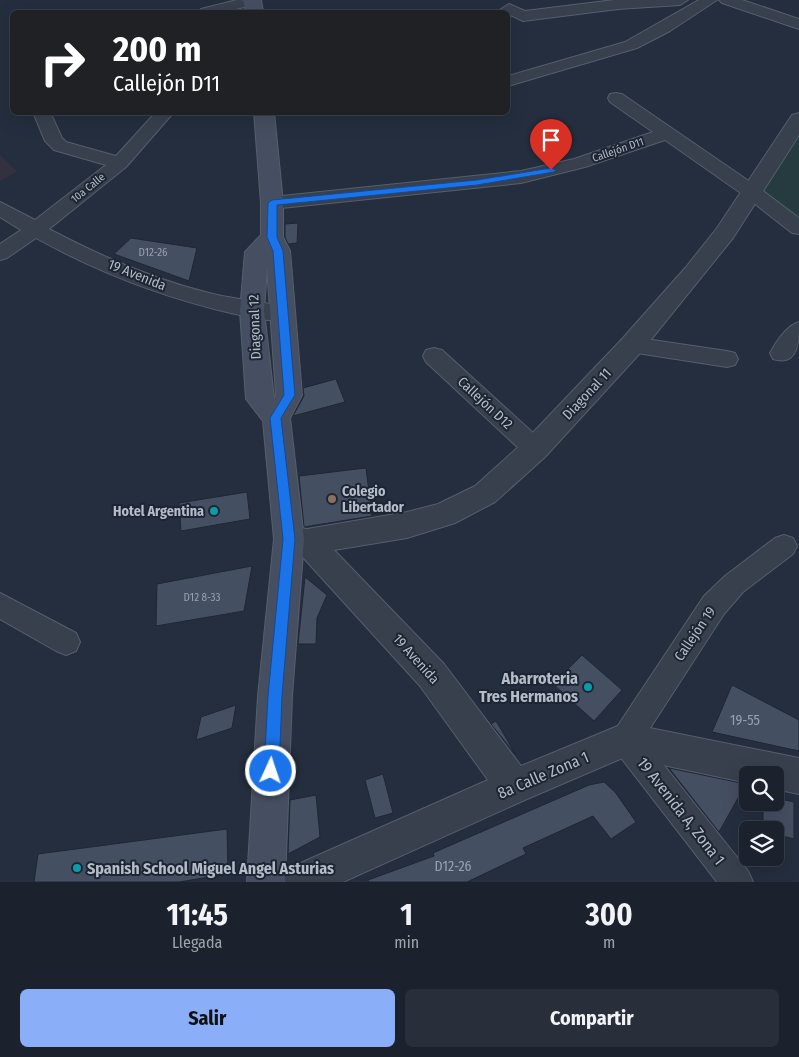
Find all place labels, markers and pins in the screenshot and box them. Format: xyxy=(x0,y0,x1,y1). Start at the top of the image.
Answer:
pin xyxy=(530,119,572,170)
place label: Colegio Libertador xyxy=(342,483,405,516)
marker: Colegio Libertador xyxy=(326,493,338,505)
place label: Hotel Argentina xyxy=(113,503,204,520)
marker: Hotel Argentina xyxy=(208,505,220,517)
place label: Abarroteria Tres Hermanos xyxy=(479,669,578,706)
marker: Abarroteria Tres Hermanos xyxy=(582,681,594,693)
place label: Spanish School Miguel Angel Asturias xyxy=(87,859,334,878)
marker: Spanish School Miguel Angel Asturias xyxy=(71,862,83,874)

